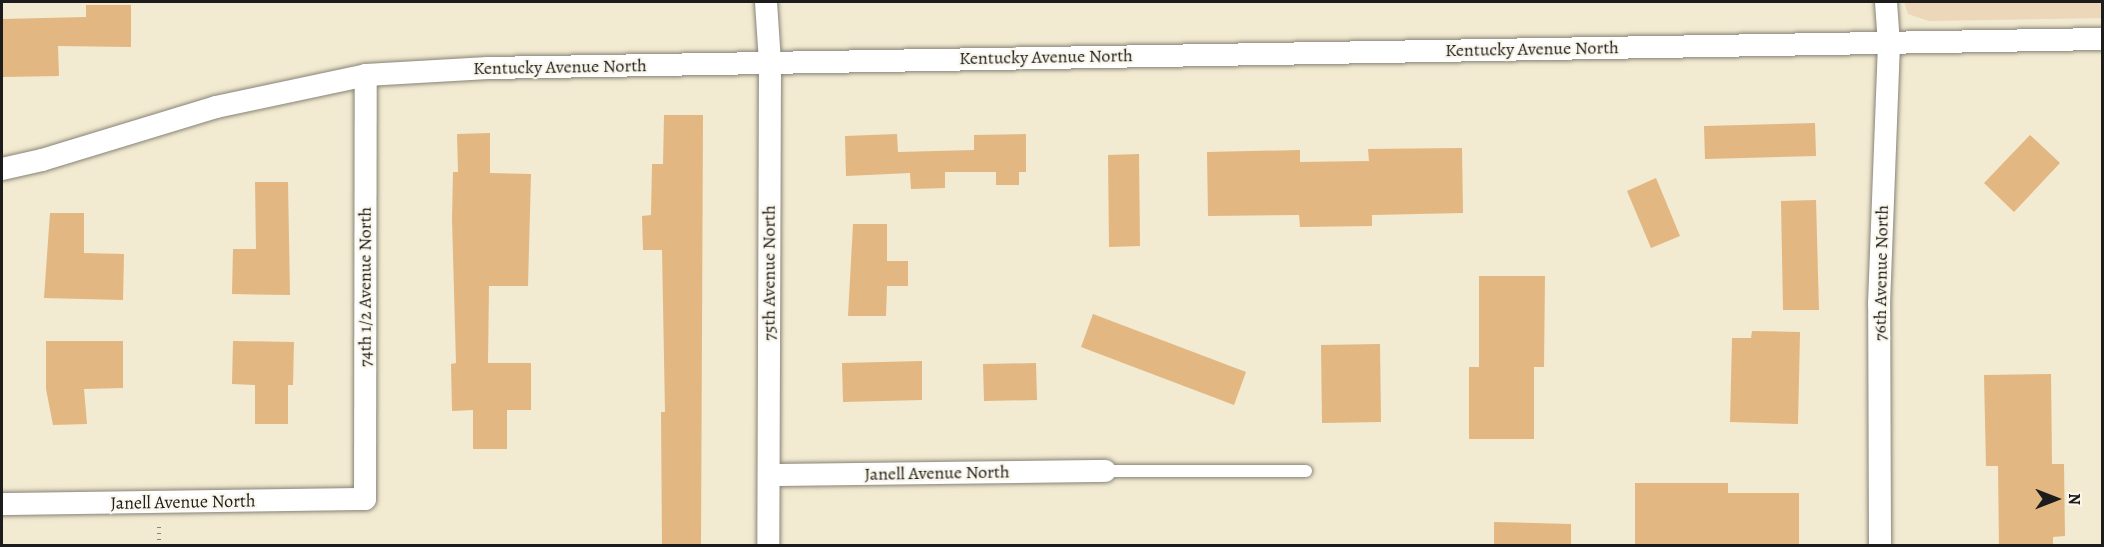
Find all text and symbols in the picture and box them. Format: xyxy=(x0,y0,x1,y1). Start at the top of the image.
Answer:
street label: Kentucky Avenue North xyxy=(1445,37,1619,61)
street label: Kentucky Avenue North xyxy=(959,45,1133,69)
street label: Kentucky Avenue North xyxy=(473,55,647,79)
street label: 75th Avenue North xyxy=(758,205,780,341)
street label: 76th Avenue North xyxy=(1869,205,1893,341)
street label: 74th 1/2 Avenue North xyxy=(354,207,376,367)
street label: Janell Avenue North xyxy=(864,461,1010,485)
north arrow xyxy=(2026,469,2086,529)
street label: Janell Avenue North xyxy=(110,490,256,514)
text: N xyxy=(2063,493,2085,505)

